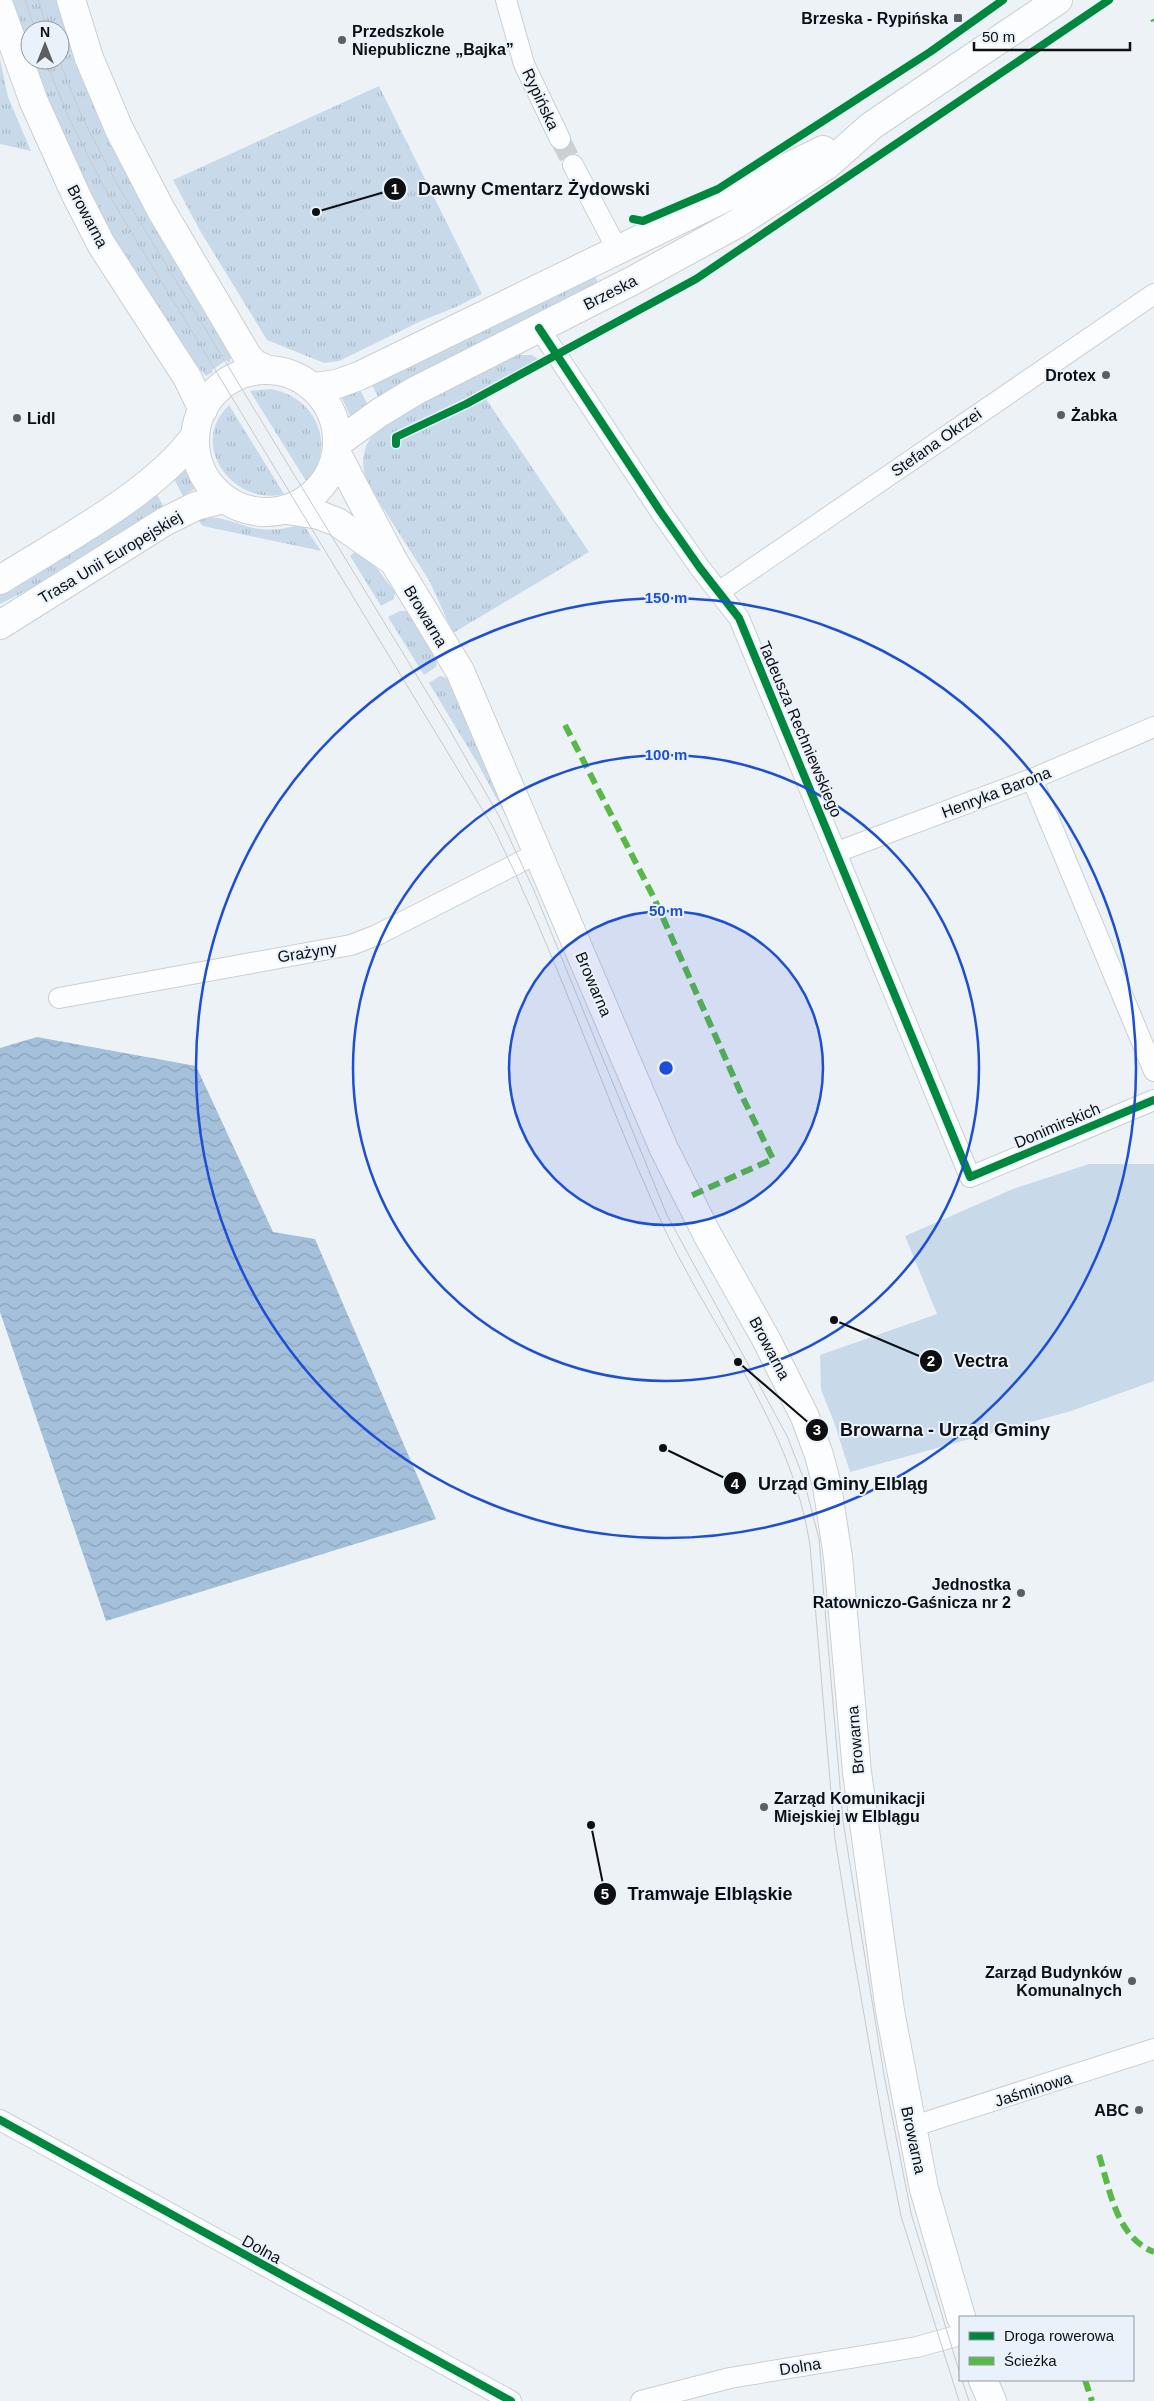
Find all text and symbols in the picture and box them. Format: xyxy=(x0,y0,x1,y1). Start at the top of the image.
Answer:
place label: Brzeska - Rypińska xyxy=(801,10,948,27)
marker: Brzeska - Rypińska xyxy=(952,12,964,24)
north arrow xyxy=(20,20,70,70)
scale bar xyxy=(974,20,1130,52)
place label: Przedszkole Niepubliczne „Bajka” xyxy=(352,23,514,58)
text: N xyxy=(40,24,50,40)
text: 50 m xyxy=(982,28,1015,45)
marker: Przedszkole Niepubliczne „Bajka” xyxy=(336,34,348,46)
street label: Rypińska xyxy=(519,66,562,133)
callout: Dawny Cmentarz Żydowski xyxy=(383,173,660,206)
text: Dawny Cmentarz Żydowski xyxy=(418,179,650,199)
text: 1 xyxy=(391,180,399,197)
street label: Browarna xyxy=(64,182,111,251)
street label: Brzeska xyxy=(581,272,640,313)
place label: Drotex xyxy=(1045,367,1096,384)
marker: Drotex xyxy=(1100,369,1112,381)
street label: Stefana Okrzei xyxy=(888,405,985,480)
place label: Żabka xyxy=(1071,407,1117,424)
marker: Żabka xyxy=(1055,409,1067,421)
place label: Lidl xyxy=(27,410,55,427)
marker: Lidl xyxy=(11,412,23,424)
street label: Trasa Unii Europejskiej xyxy=(36,508,185,607)
street label: Browarna xyxy=(401,583,451,650)
text: 150 m xyxy=(645,589,687,606)
street label: Tadeusza Rechniewskiego xyxy=(756,639,845,820)
text: 100 m xyxy=(645,746,687,763)
street label: Henryka Barona xyxy=(939,764,1053,821)
text: 50 m xyxy=(649,902,683,919)
street label: Grażyny xyxy=(276,939,338,966)
street label: Browarna xyxy=(572,949,615,1019)
centre of rings xyxy=(657,1059,675,1077)
street label: Donimirskich xyxy=(1012,1100,1103,1151)
street label: Browarna xyxy=(746,1314,793,1383)
callout: Vectra xyxy=(919,1344,1018,1377)
text: Vectra xyxy=(954,1351,1009,1371)
text: 2 xyxy=(927,1352,935,1369)
callout: Browarna - Urząd Gminy xyxy=(805,1413,1060,1446)
text: Browarna - Urząd Gminy xyxy=(840,1420,1050,1440)
text: 3 xyxy=(813,1421,821,1438)
callout: Urząd Gminy Elbląg xyxy=(723,1467,938,1500)
text: Urząd Gminy Elbląg xyxy=(758,1474,928,1494)
text: 4 xyxy=(731,1475,740,1492)
place label: Jednostka Ratowniczo-Gaśnicza nr 2 xyxy=(813,1576,1011,1611)
marker: Jednostka Ratowniczo-Gaśnicza nr 2 xyxy=(1015,1587,1027,1599)
street label: Browarna xyxy=(844,1705,867,1775)
place label: Zarząd Komunikacji Miejskiej w Elblągu xyxy=(774,1790,925,1825)
marker: Zarząd Komunikacji Miejskiej w Elblągu xyxy=(758,1801,770,1813)
callout: Tramwaje Elbląskie xyxy=(593,1877,803,1910)
text: Tramwaje Elbląskie xyxy=(627,1884,793,1904)
text: 5 xyxy=(601,1885,609,1902)
place label: Zarząd Budynków Komunalnych xyxy=(985,1964,1123,1999)
marker: Zarząd Budynków Komunalnych xyxy=(1126,1975,1138,1987)
street label: Jaśminowa xyxy=(992,2069,1074,2110)
place label: ABC xyxy=(1094,2102,1129,2119)
marker: ABC xyxy=(1133,2104,1145,2116)
street label: Browarna xyxy=(898,2105,929,2175)
street label: Dolna xyxy=(239,2232,284,2267)
legend xyxy=(959,2316,1134,2381)
text: Droga rowerowa xyxy=(1004,2327,1115,2344)
text: Ścieżka xyxy=(1004,2352,1057,2369)
street label: Dolna xyxy=(778,2355,822,2378)

